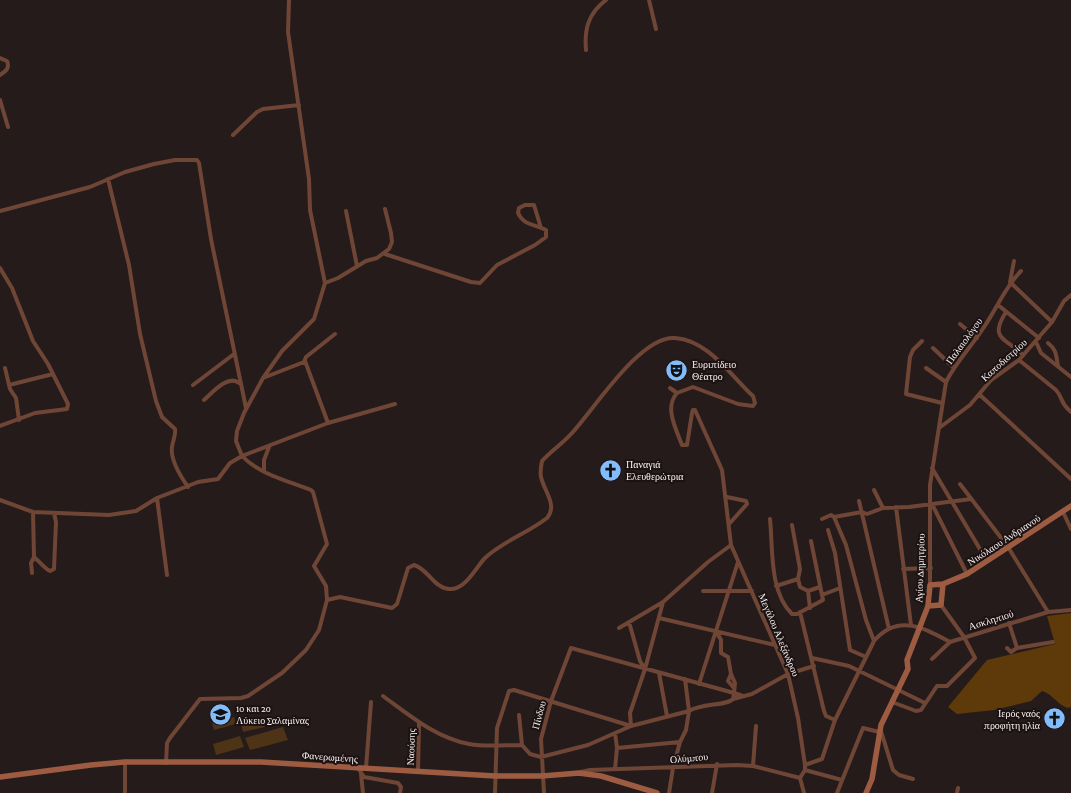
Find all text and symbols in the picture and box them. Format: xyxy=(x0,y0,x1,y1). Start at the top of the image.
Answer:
street label: Παλαιολόγου xyxy=(944,316,984,366)
street label: Καποδιστρίου xyxy=(979,337,1029,383)
theatre icon: Ευριπίδειο Θέατρο xyxy=(663,357,689,383)
place label: Ευριπίδειο Θέατρο xyxy=(692,359,736,382)
church icon: Παναγιά Ελευθερώτρια xyxy=(597,457,623,483)
place label: Παναγιά Ελευθερώτρια xyxy=(626,459,684,482)
street label: Νικόλαου Ανδριανού xyxy=(965,512,1043,568)
street label: Αγίου Δημητρίου xyxy=(913,533,927,603)
street label: Μεγάλου Αλεξάνδρου xyxy=(756,592,802,679)
street label: Ασκληπιού xyxy=(967,608,1015,632)
street label: Πίνδου xyxy=(530,699,548,730)
school or university icon: 1ο και 2ο Λύκειο Σαλαμίνας xyxy=(208,701,234,727)
place label: 1ο και 2ο Λύκειο Σαλαμίνας xyxy=(236,703,309,726)
church icon: Ιερός ναός προφήτη ηλία xyxy=(1042,706,1068,732)
place label: Ιερός ναός προφήτη ηλία xyxy=(984,708,1041,731)
street label: Ναούσης xyxy=(405,728,417,766)
street label: Φανερωμένης xyxy=(302,750,358,764)
street label: Ολύμπου xyxy=(669,751,709,765)

